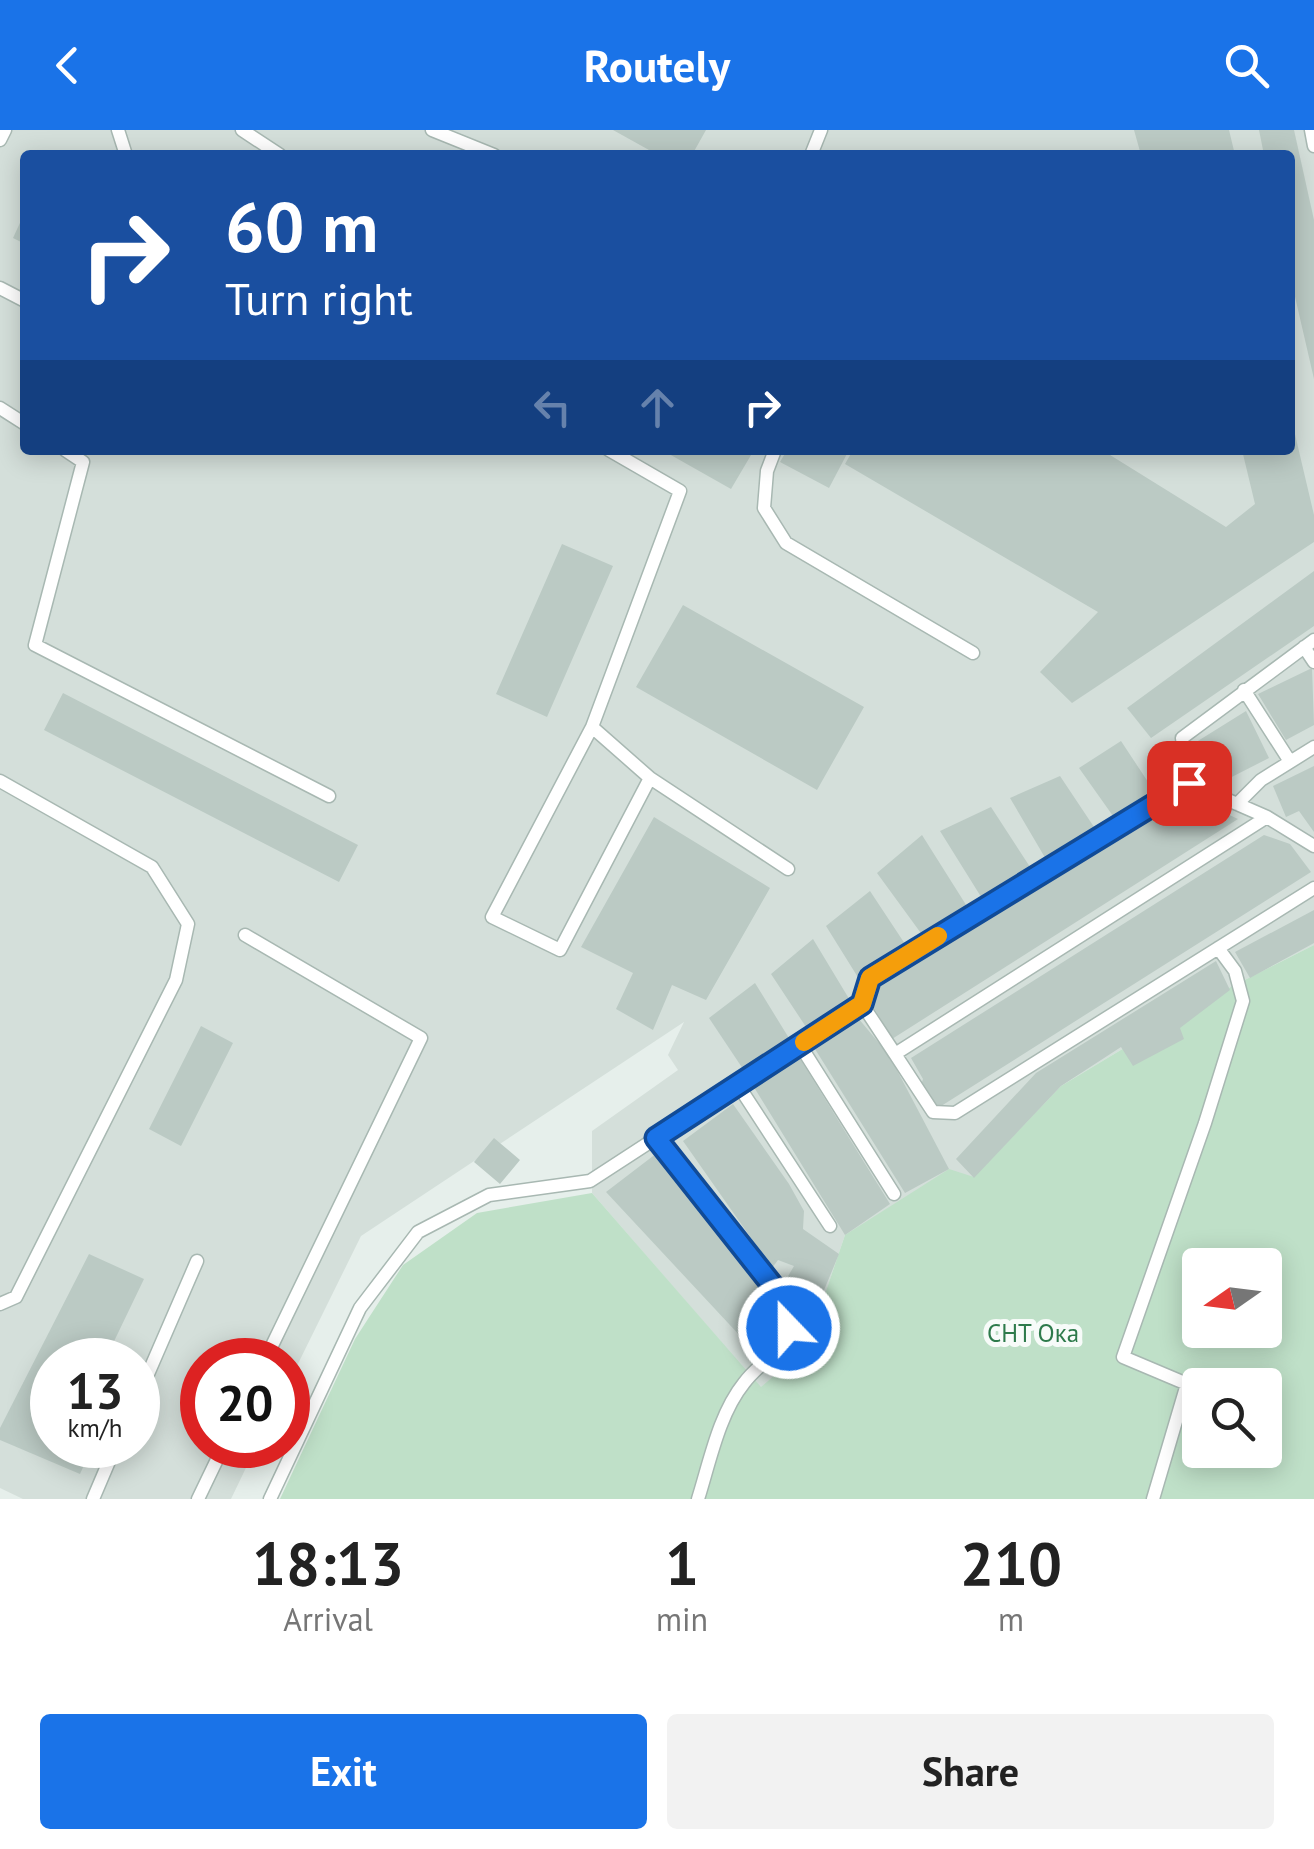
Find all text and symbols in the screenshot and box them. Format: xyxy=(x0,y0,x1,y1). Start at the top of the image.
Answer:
text: Routely xyxy=(584,36,730,94)
icon: back xyxy=(40,38,95,93)
icon: search xyxy=(1219,38,1274,93)
text: 60 m xyxy=(225,181,378,271)
icon: right xyxy=(60,190,190,320)
text: Turn right xyxy=(225,269,413,327)
icon: left xyxy=(525,380,580,435)
icon: ahead xyxy=(630,380,685,435)
icon: right xyxy=(735,380,790,435)
pin xyxy=(1147,741,1232,826)
icon: arrive xyxy=(1162,756,1217,811)
north arrow xyxy=(1182,1248,1282,1348)
map controls xyxy=(1182,1248,1282,1468)
position arrow xyxy=(737,1276,841,1380)
park label: СНТ Ока xyxy=(987,1317,1079,1349)
speed limit sign: 20 xyxy=(180,1338,310,1468)
text: 13 xyxy=(67,1358,123,1423)
button: search xyxy=(1182,1368,1282,1468)
text: km/h xyxy=(68,1412,122,1444)
text: 18:13 xyxy=(252,1524,404,1602)
text: 1 xyxy=(665,1524,699,1602)
text: 210 xyxy=(960,1524,1062,1602)
text: Arrival xyxy=(283,1598,373,1640)
text: min xyxy=(656,1598,708,1640)
text: m xyxy=(998,1598,1024,1640)
button: Exit xyxy=(40,1714,647,1829)
button: Share xyxy=(667,1714,1274,1829)

